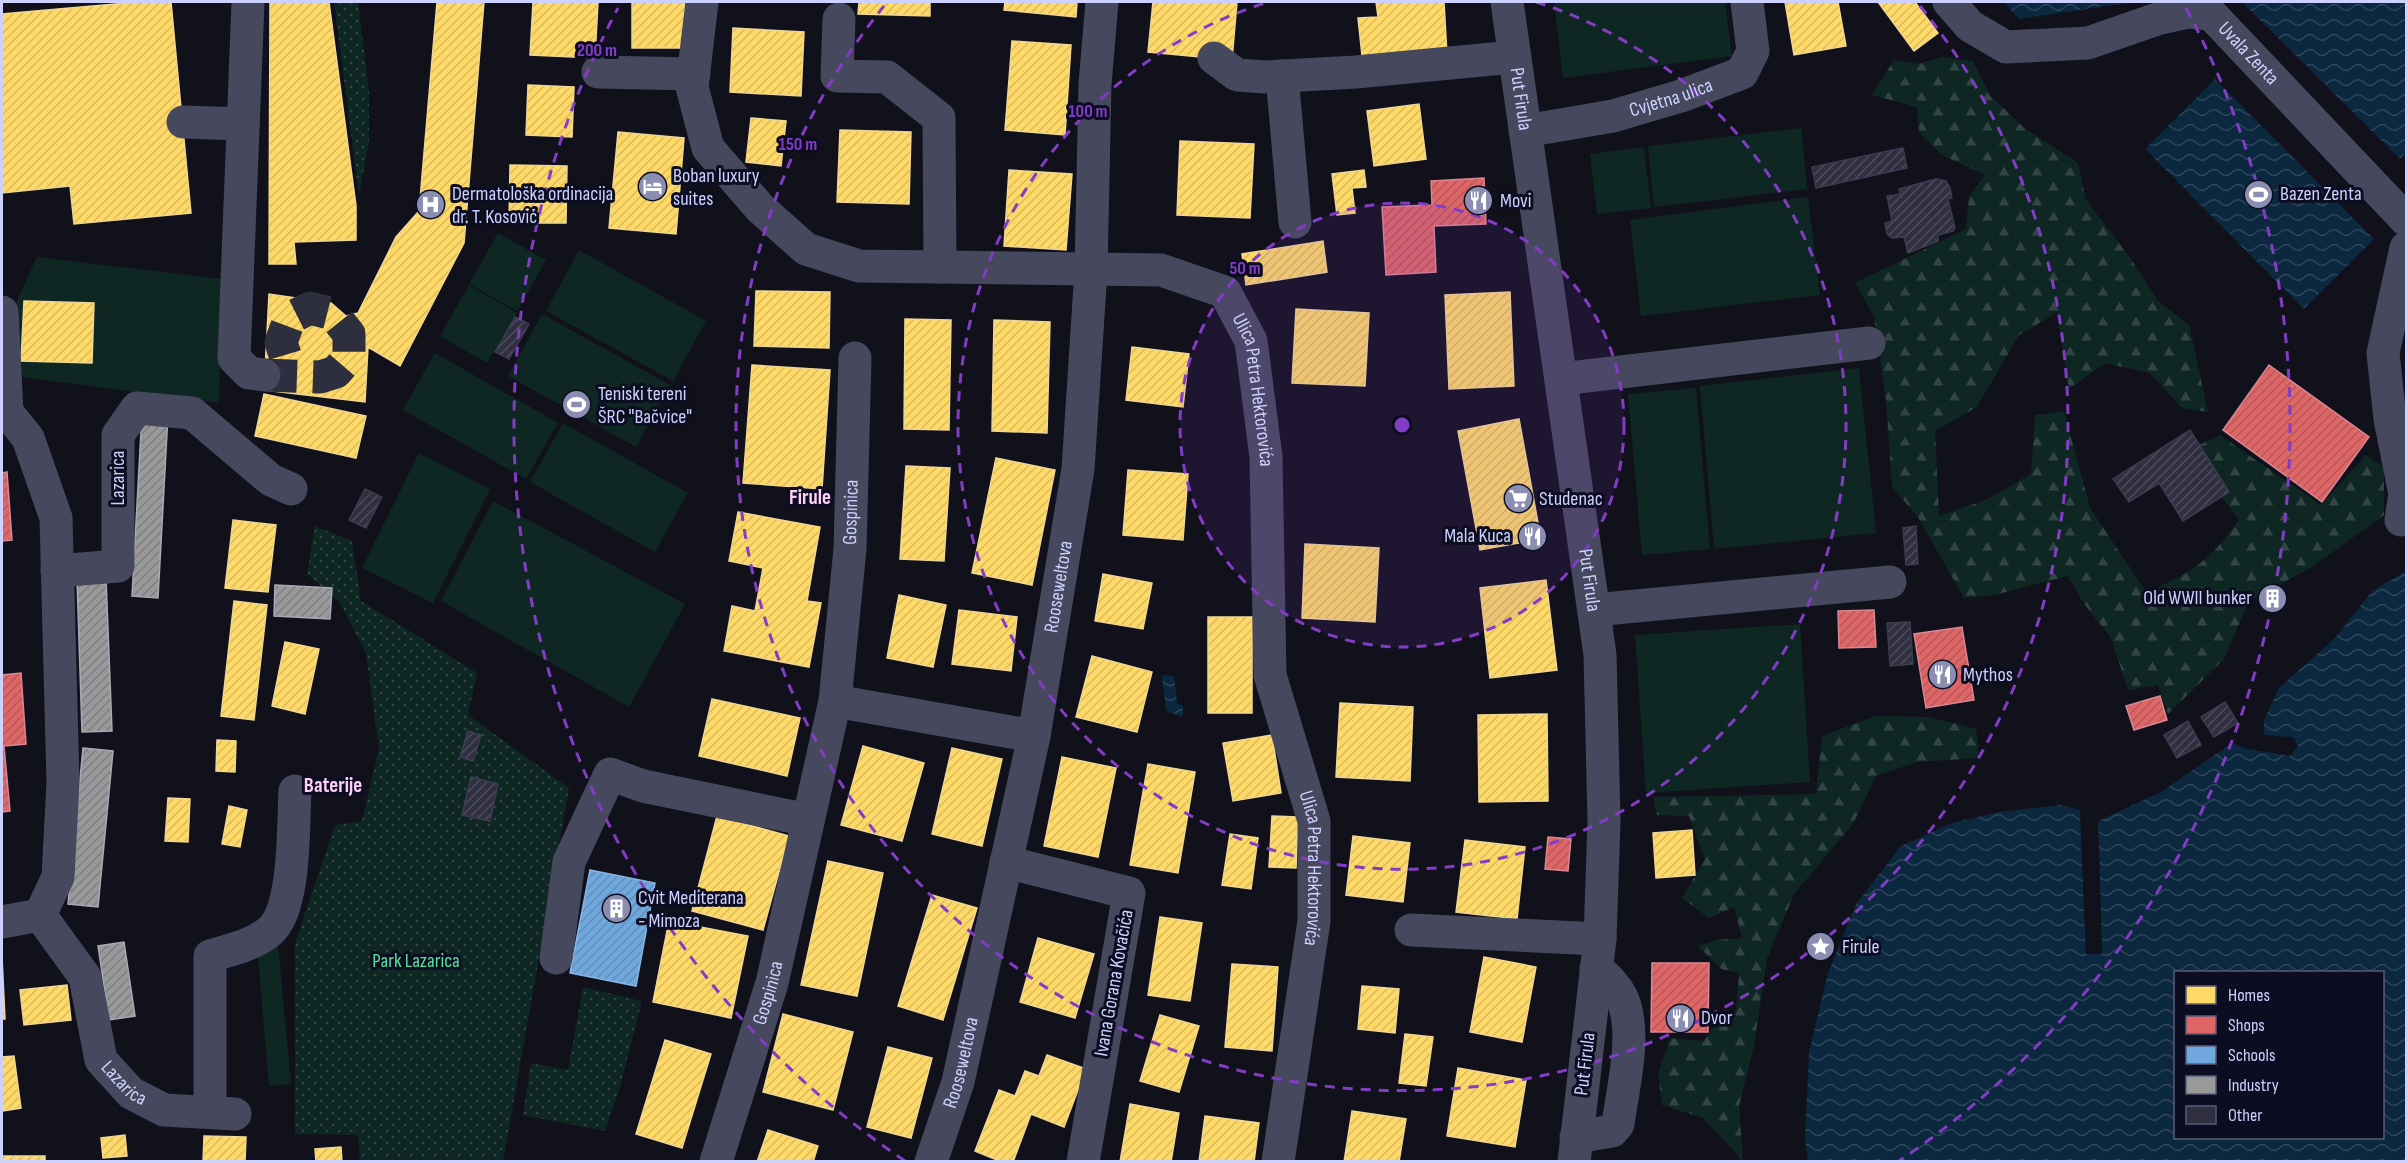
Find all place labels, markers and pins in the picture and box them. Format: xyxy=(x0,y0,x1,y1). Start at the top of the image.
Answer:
place label: Boban luxury suites xyxy=(673,164,760,211)
hotel icon: Boban luxury suites xyxy=(636,171,668,203)
sports icon: Bazen Zenta xyxy=(2243,178,2275,210)
place label: Dermatološka ordinacija dr. T. Kosović xyxy=(452,182,613,229)
place label: Bazen Zenta xyxy=(2280,182,2362,206)
restaurant icon: Movi xyxy=(1463,185,1495,217)
hospital icon: Dermatološka ordinacija dr. T. Kosović xyxy=(415,189,447,221)
place label: Movi xyxy=(1500,189,1531,213)
place label: Teniski tereni ŠRC "Bačvice" xyxy=(598,382,692,429)
sports icon: Teniski tereni ŠRC "Bačvice" xyxy=(561,389,593,421)
centre of rings xyxy=(1392,415,1412,435)
supermarket icon: Studenac xyxy=(1502,483,1534,515)
place label: Studenac xyxy=(1539,487,1603,511)
restaurant icon: Mala Kuca xyxy=(1516,520,1548,552)
place label: Mala Kuca xyxy=(1444,524,1511,548)
building icon: Old WWII bunker xyxy=(2257,582,2289,614)
place label: Old WWII bunker xyxy=(2143,586,2252,610)
restaurant icon: Mythos xyxy=(1926,659,1958,691)
place label: Mythos xyxy=(1963,663,2013,687)
place label: Cvit Mediterana - Mimoza xyxy=(638,886,744,933)
building icon: Cvit Mediterana - Mimoza xyxy=(601,893,633,925)
place icon: Firule xyxy=(1805,931,1837,963)
place label: Firule xyxy=(1842,935,1879,959)
restaurant icon: Dvor xyxy=(1664,1002,1696,1034)
place label: Dvor xyxy=(1701,1006,1733,1030)

